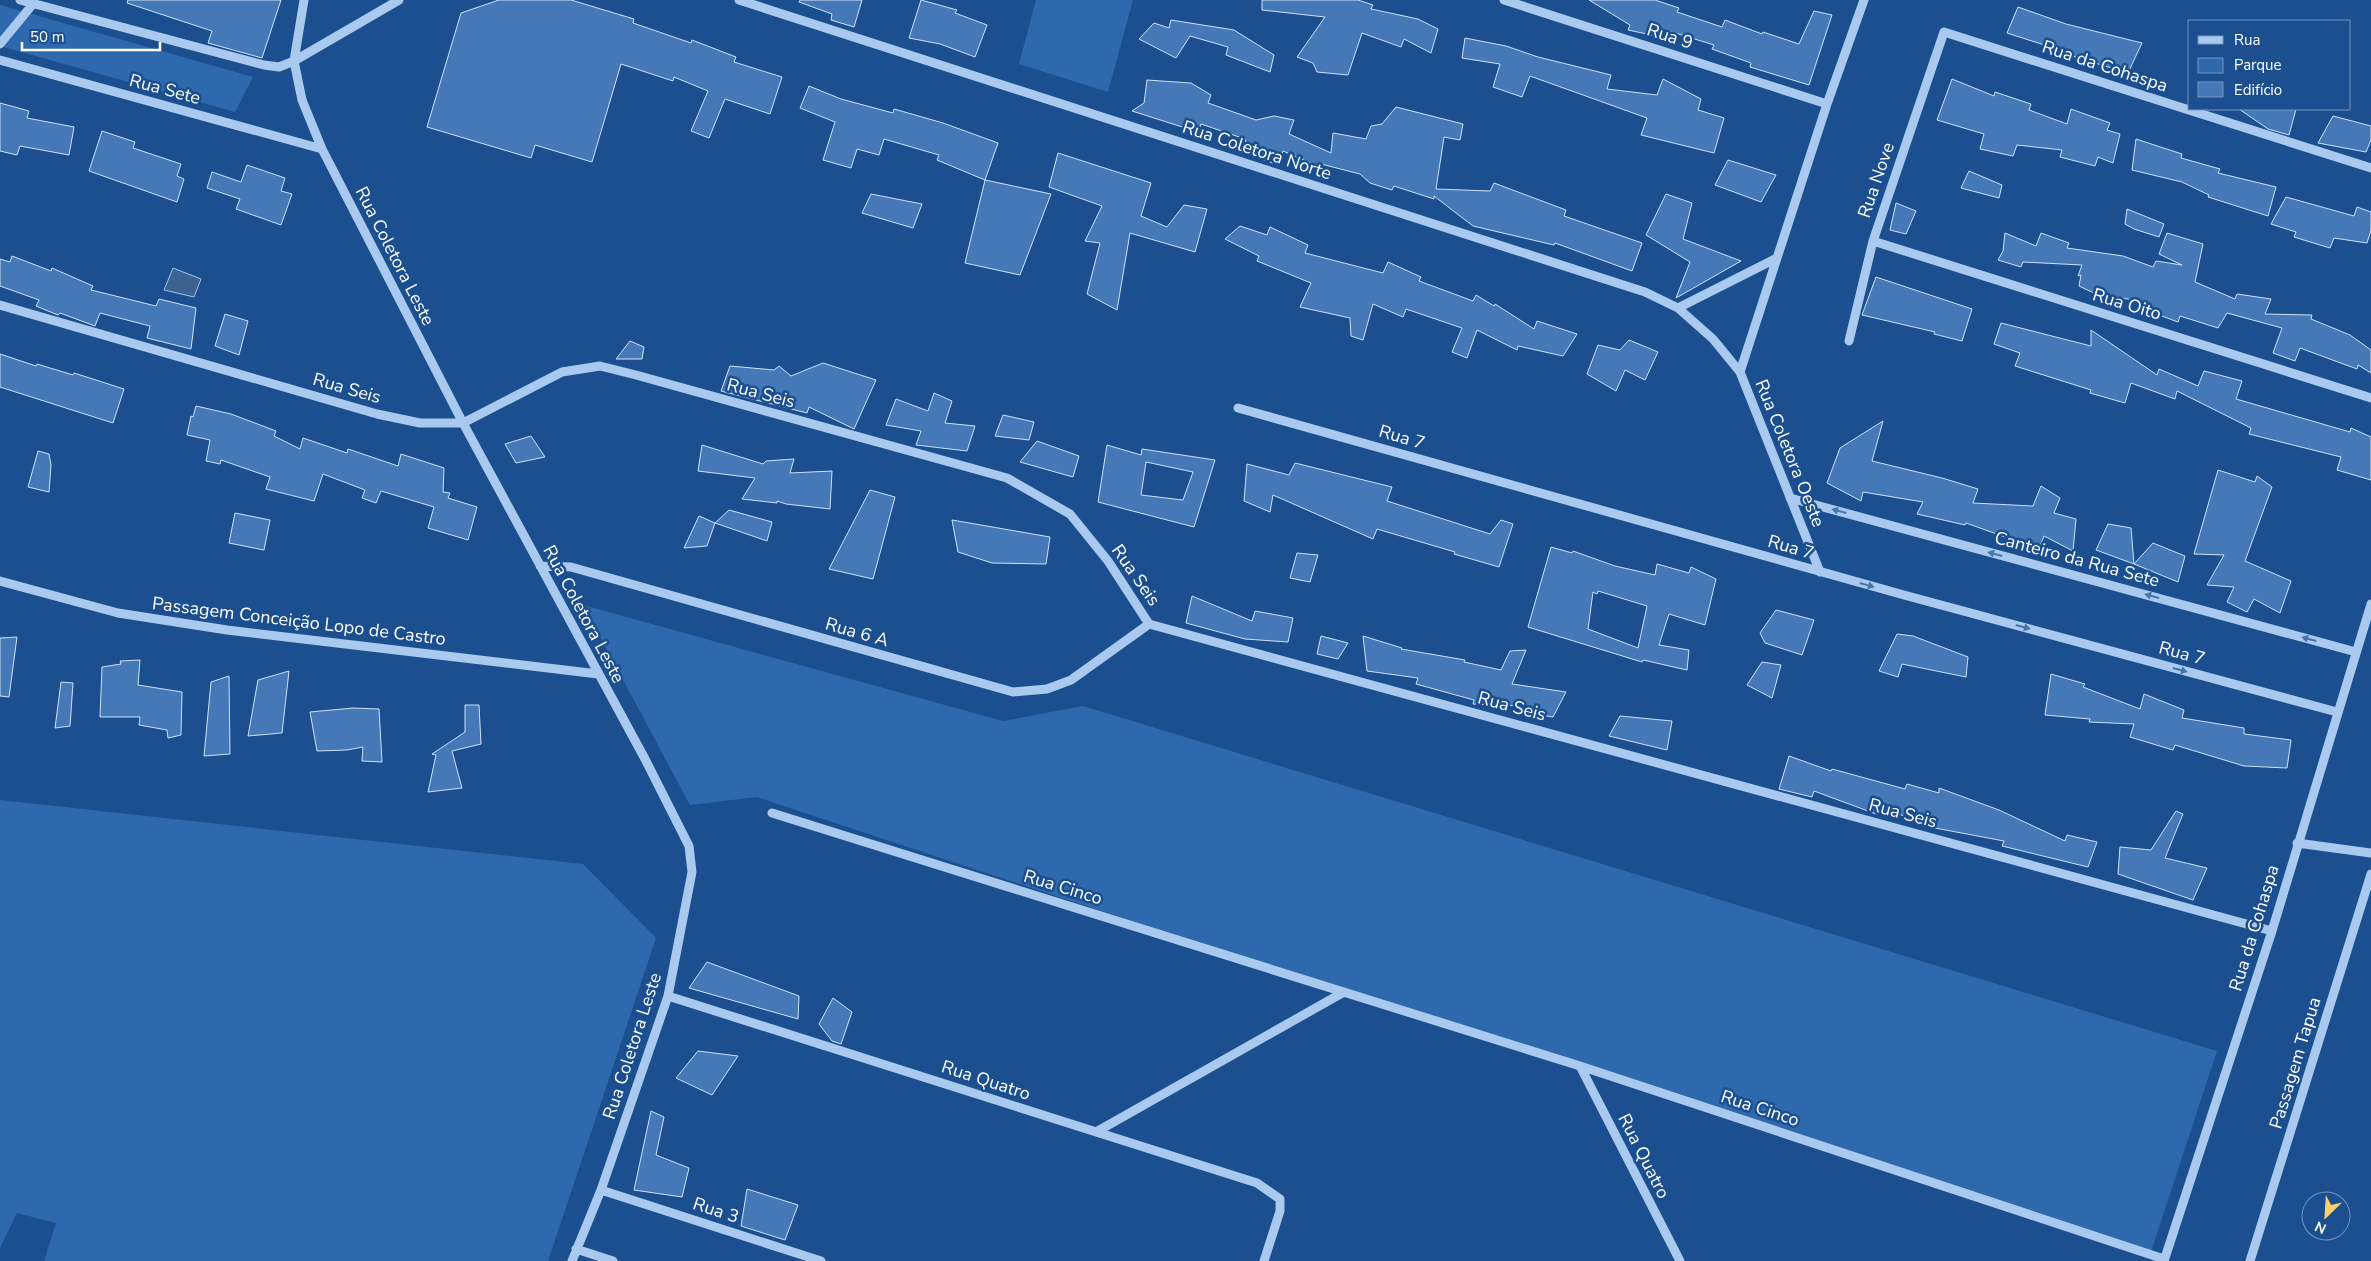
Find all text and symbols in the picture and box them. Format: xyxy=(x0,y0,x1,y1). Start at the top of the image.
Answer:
street label: Rua 9 xyxy=(1644,17,1696,55)
scale bar xyxy=(22,20,160,52)
legend xyxy=(2188,20,2351,110)
text: 50 m xyxy=(30,27,65,47)
text: Rua xyxy=(2234,30,2260,50)
street label: Rua da Cohaspa xyxy=(2039,34,2171,98)
text: Parque xyxy=(2234,55,2282,75)
street label: Rua Sete xyxy=(127,68,203,110)
text: Edifício xyxy=(2234,80,2282,100)
street label: Rua Coletora Norte xyxy=(1179,115,1335,185)
street label: Rua Nove xyxy=(1852,139,1900,221)
street label: Rua Coletora Leste xyxy=(350,182,440,330)
street label: Rua Oito xyxy=(2090,282,2164,326)
street label: Rua Seis xyxy=(310,367,384,409)
street label: Rua Seis xyxy=(724,372,798,414)
street label: Rua Coletora Oeste xyxy=(1749,376,1831,530)
street label: Rua 7 xyxy=(1376,419,1428,455)
one-way arrow xyxy=(1831,507,1846,515)
street label: Canteiro da Rua Sete xyxy=(1992,525,2162,593)
street label: Rua 7 xyxy=(1765,529,1817,565)
street label: Rua Seis xyxy=(1106,540,1166,610)
street label: Rua Coletora Leste xyxy=(537,541,631,687)
one-way arrow xyxy=(1988,549,2003,557)
one-way arrow xyxy=(1859,581,1874,589)
street label: Passagem Conceição Lopo de Castro xyxy=(151,591,447,651)
one-way arrow xyxy=(2145,592,2160,600)
street label: Rua 6 A xyxy=(823,612,891,652)
one-way arrow xyxy=(2016,624,2031,632)
one-way arrow xyxy=(2301,634,2316,642)
street label: Rua 7 xyxy=(2156,635,2208,671)
one-way arrow xyxy=(2173,666,2188,674)
street label: Rua Seis xyxy=(1475,685,1549,727)
street label: Rua Seis xyxy=(1866,792,1940,834)
street label: Rua da Cohaspa xyxy=(2223,862,2285,994)
street label: Rua Cinco xyxy=(1021,864,1105,910)
street label: Rua Coletora Leste xyxy=(597,970,667,1122)
street label: Passagem Tapua xyxy=(2264,994,2326,1132)
street label: Rua Quatro xyxy=(938,1054,1034,1106)
street label: Rua Cinco xyxy=(1718,1084,1802,1132)
street label: Rua Quatro xyxy=(1612,1109,1676,1203)
street label: Rua 3 xyxy=(690,1191,742,1229)
north arrow xyxy=(2301,1191,2351,1241)
text: N xyxy=(2312,1217,2329,1238)

